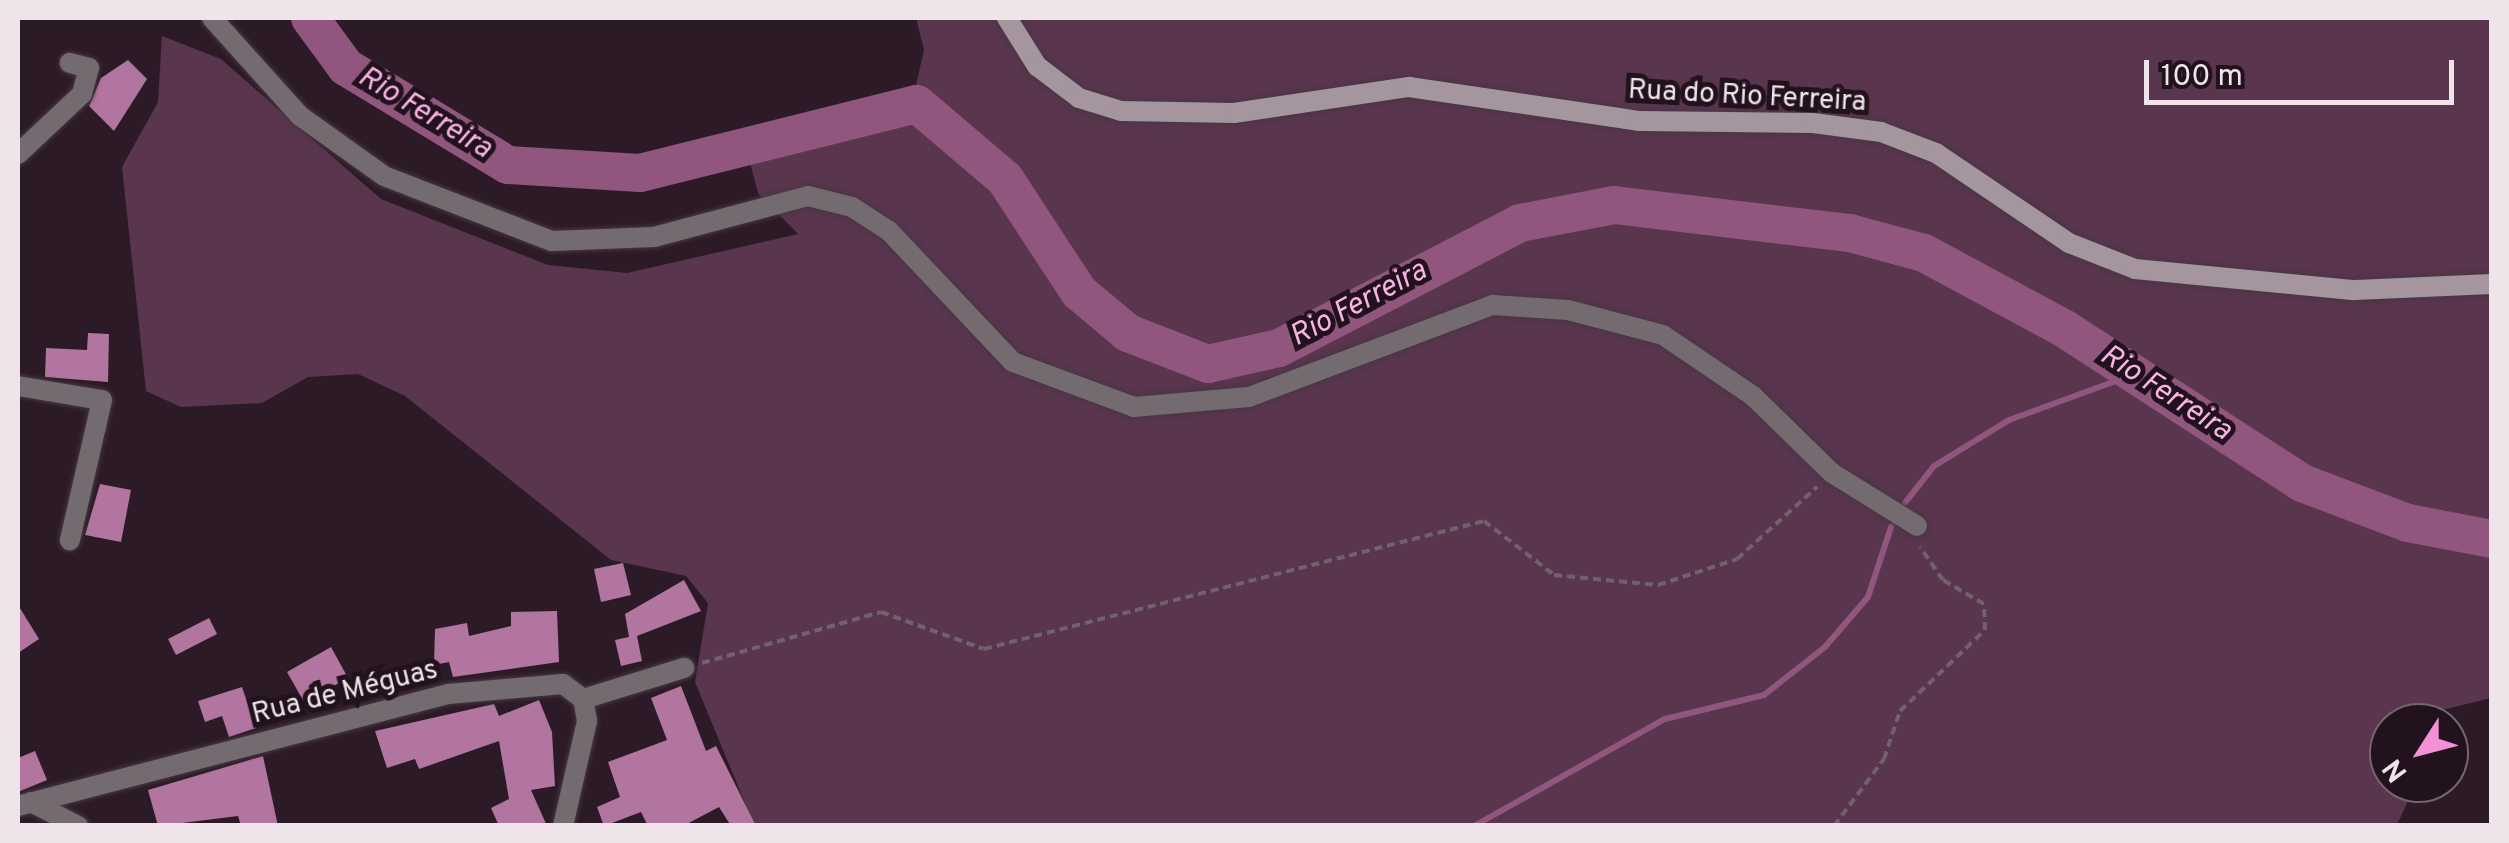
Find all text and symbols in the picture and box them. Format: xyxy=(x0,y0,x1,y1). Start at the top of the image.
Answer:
scale bar xyxy=(2149,40,2459,102)
text: 100 m xyxy=(2161,59,2243,96)
water label: Rio Ferreira xyxy=(351,60,497,168)
street label: Rua do Rio Ferreira xyxy=(1627,74,1867,120)
water label: Rio Ferreira xyxy=(1284,254,1434,356)
water label: Rio Ferreira xyxy=(2092,338,2238,450)
street label: Rua de Méguas xyxy=(249,654,441,732)
north arrow xyxy=(2369,703,2469,803)
text: N xyxy=(2376,751,2417,788)

